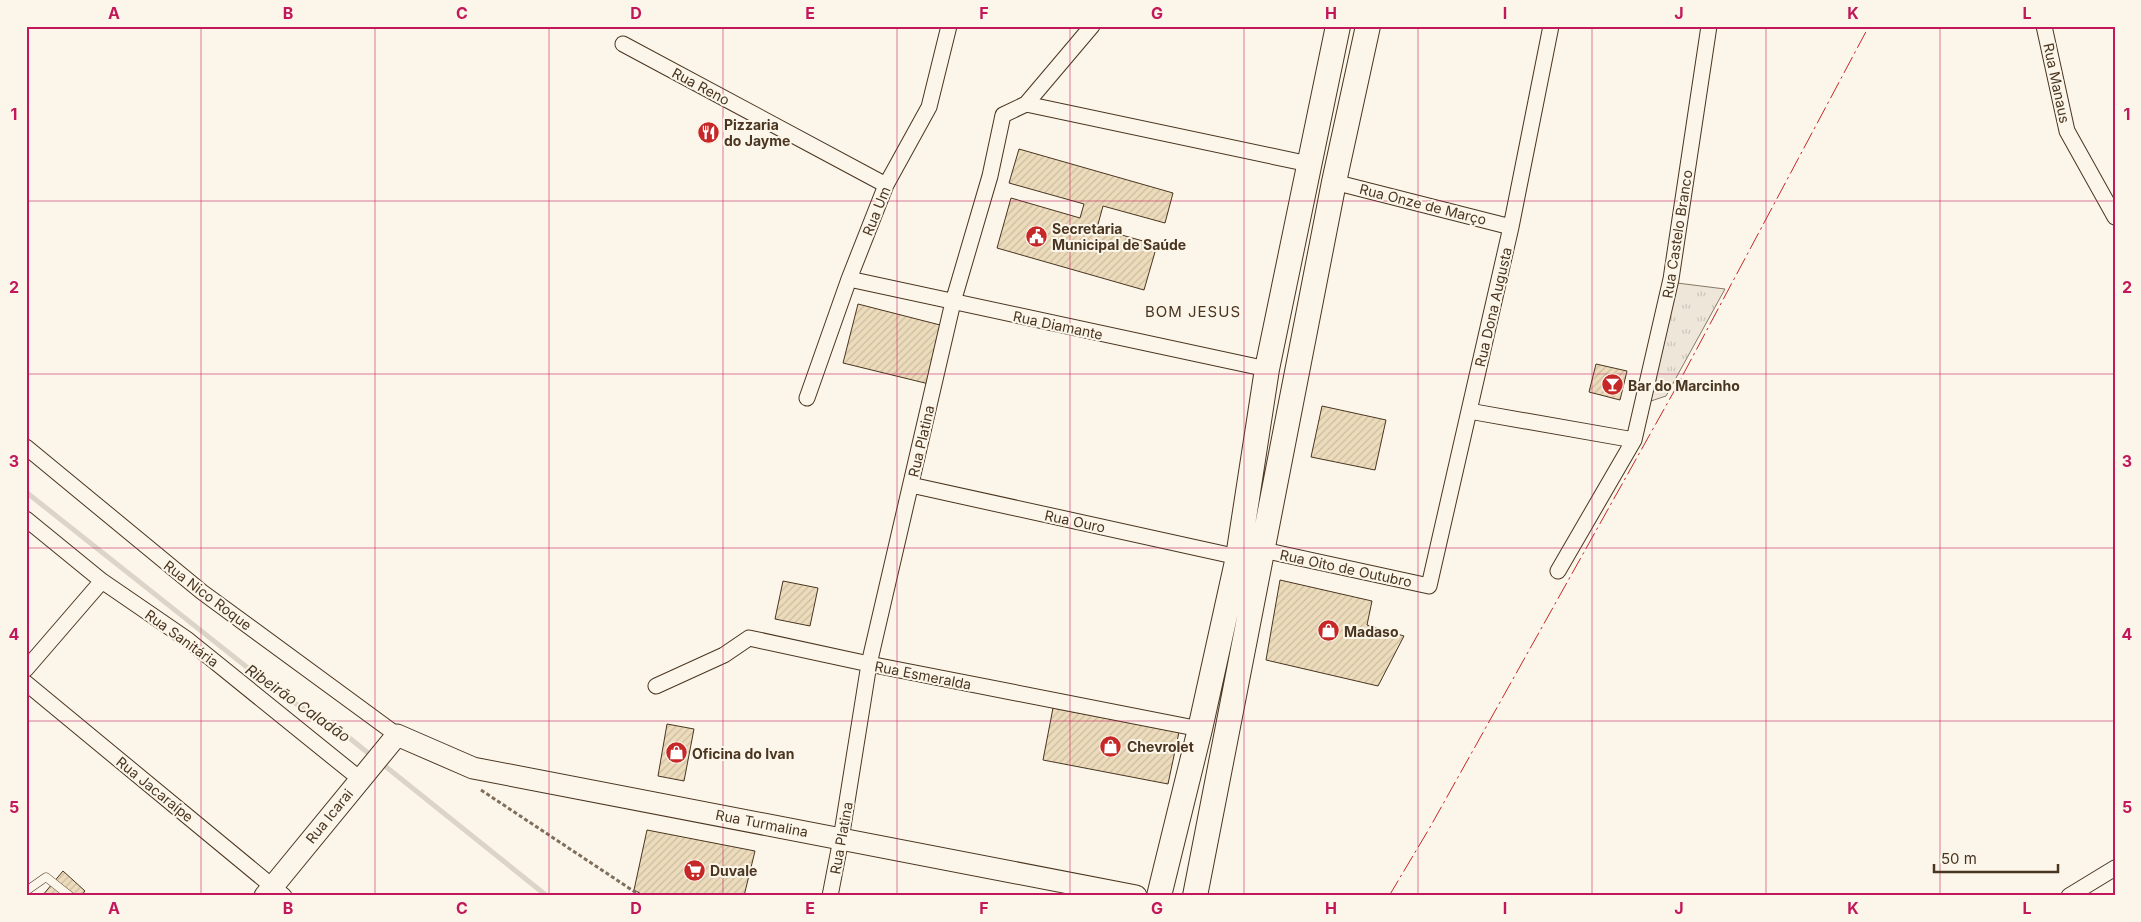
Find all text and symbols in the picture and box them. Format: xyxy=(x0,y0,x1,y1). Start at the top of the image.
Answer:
text: A xyxy=(108,3,120,23)
text: B xyxy=(283,3,293,23)
text: C xyxy=(456,3,468,23)
text: D xyxy=(630,3,642,23)
text: E xyxy=(805,3,815,23)
text: F xyxy=(979,3,989,23)
text: G xyxy=(1151,3,1163,23)
text: H xyxy=(1325,3,1337,23)
text: I xyxy=(1503,3,1507,23)
text: J xyxy=(1674,3,1684,23)
text: K xyxy=(1847,3,1859,23)
text: L xyxy=(2022,3,2032,23)
street label: Rua Manaus xyxy=(2040,41,2074,125)
street label: Rua Reno xyxy=(669,64,733,108)
text: 1 xyxy=(11,104,17,124)
text: 1 xyxy=(2124,104,2130,124)
place label: Pizzaria do Jayme xyxy=(724,116,790,149)
restaurant icon: Pizzaria do Jayme xyxy=(696,120,720,144)
street label: Rua Castelo Branco xyxy=(1658,169,1696,299)
street label: Rua Onze de Março xyxy=(1358,180,1488,228)
street label: Rua Um xyxy=(858,184,894,238)
place label: Secretaria Municipal de Saúde xyxy=(1052,220,1186,253)
public building icon: Secretaria Municipal de Saúde xyxy=(1024,224,1048,248)
street label: Rua Dona Augusta xyxy=(1471,245,1515,369)
text: 2 xyxy=(9,277,19,297)
text: 2 xyxy=(2122,277,2132,297)
district label: BOM JESUS xyxy=(1145,302,1241,321)
street label: Rua Diamante xyxy=(1012,307,1104,343)
bar icon: Bar do Marcinho xyxy=(1600,373,1624,397)
place label: Bar do Marcinho xyxy=(1628,377,1740,394)
street label: Rua Platina xyxy=(904,403,938,479)
text: 3 xyxy=(9,451,19,471)
text: 3 xyxy=(2122,451,2132,471)
street label: Rua Ouro xyxy=(1043,506,1107,536)
street label: Rua Oito de Outubro xyxy=(1278,546,1414,590)
street label: Rua Nico Roque xyxy=(161,556,255,634)
street label: Rua Sanitária xyxy=(142,606,222,670)
shop icon: Madaso xyxy=(1316,619,1340,643)
place label: Madaso xyxy=(1344,623,1399,640)
text: 4 xyxy=(9,624,20,644)
text: 4 xyxy=(2122,624,2133,644)
street label: Rua Esmeralda xyxy=(873,657,973,693)
water label: Ribeirão Caladão xyxy=(242,660,354,746)
shop icon: Chevrolet xyxy=(1099,734,1123,758)
place label: Chevrolet xyxy=(1127,738,1194,755)
shop icon: Oficina do Ivan xyxy=(664,741,688,765)
place label: Oficina do Ivan xyxy=(692,745,794,762)
street label: Rua Jacaraípe xyxy=(113,753,197,825)
street label: Rua Icarai xyxy=(302,785,356,847)
text: 5 xyxy=(9,797,19,817)
text: 5 xyxy=(2122,797,2132,817)
street label: Rua Platina xyxy=(826,800,856,876)
street label: Rua Turmalina xyxy=(714,806,810,840)
scale bar xyxy=(1934,842,2057,874)
text: 50 m xyxy=(1941,849,1977,868)
supermarket icon: Duvale xyxy=(682,858,706,882)
place label: Duvale xyxy=(710,862,757,879)
text: A xyxy=(108,898,120,918)
text: B xyxy=(283,898,293,918)
text: C xyxy=(456,898,468,918)
text: D xyxy=(630,898,642,918)
text: E xyxy=(805,898,815,918)
text: F xyxy=(979,898,989,918)
text: G xyxy=(1151,898,1163,918)
text: H xyxy=(1325,898,1337,918)
text: I xyxy=(1503,898,1507,918)
text: J xyxy=(1674,898,1684,918)
text: K xyxy=(1847,898,1859,918)
text: L xyxy=(2022,898,2032,918)

